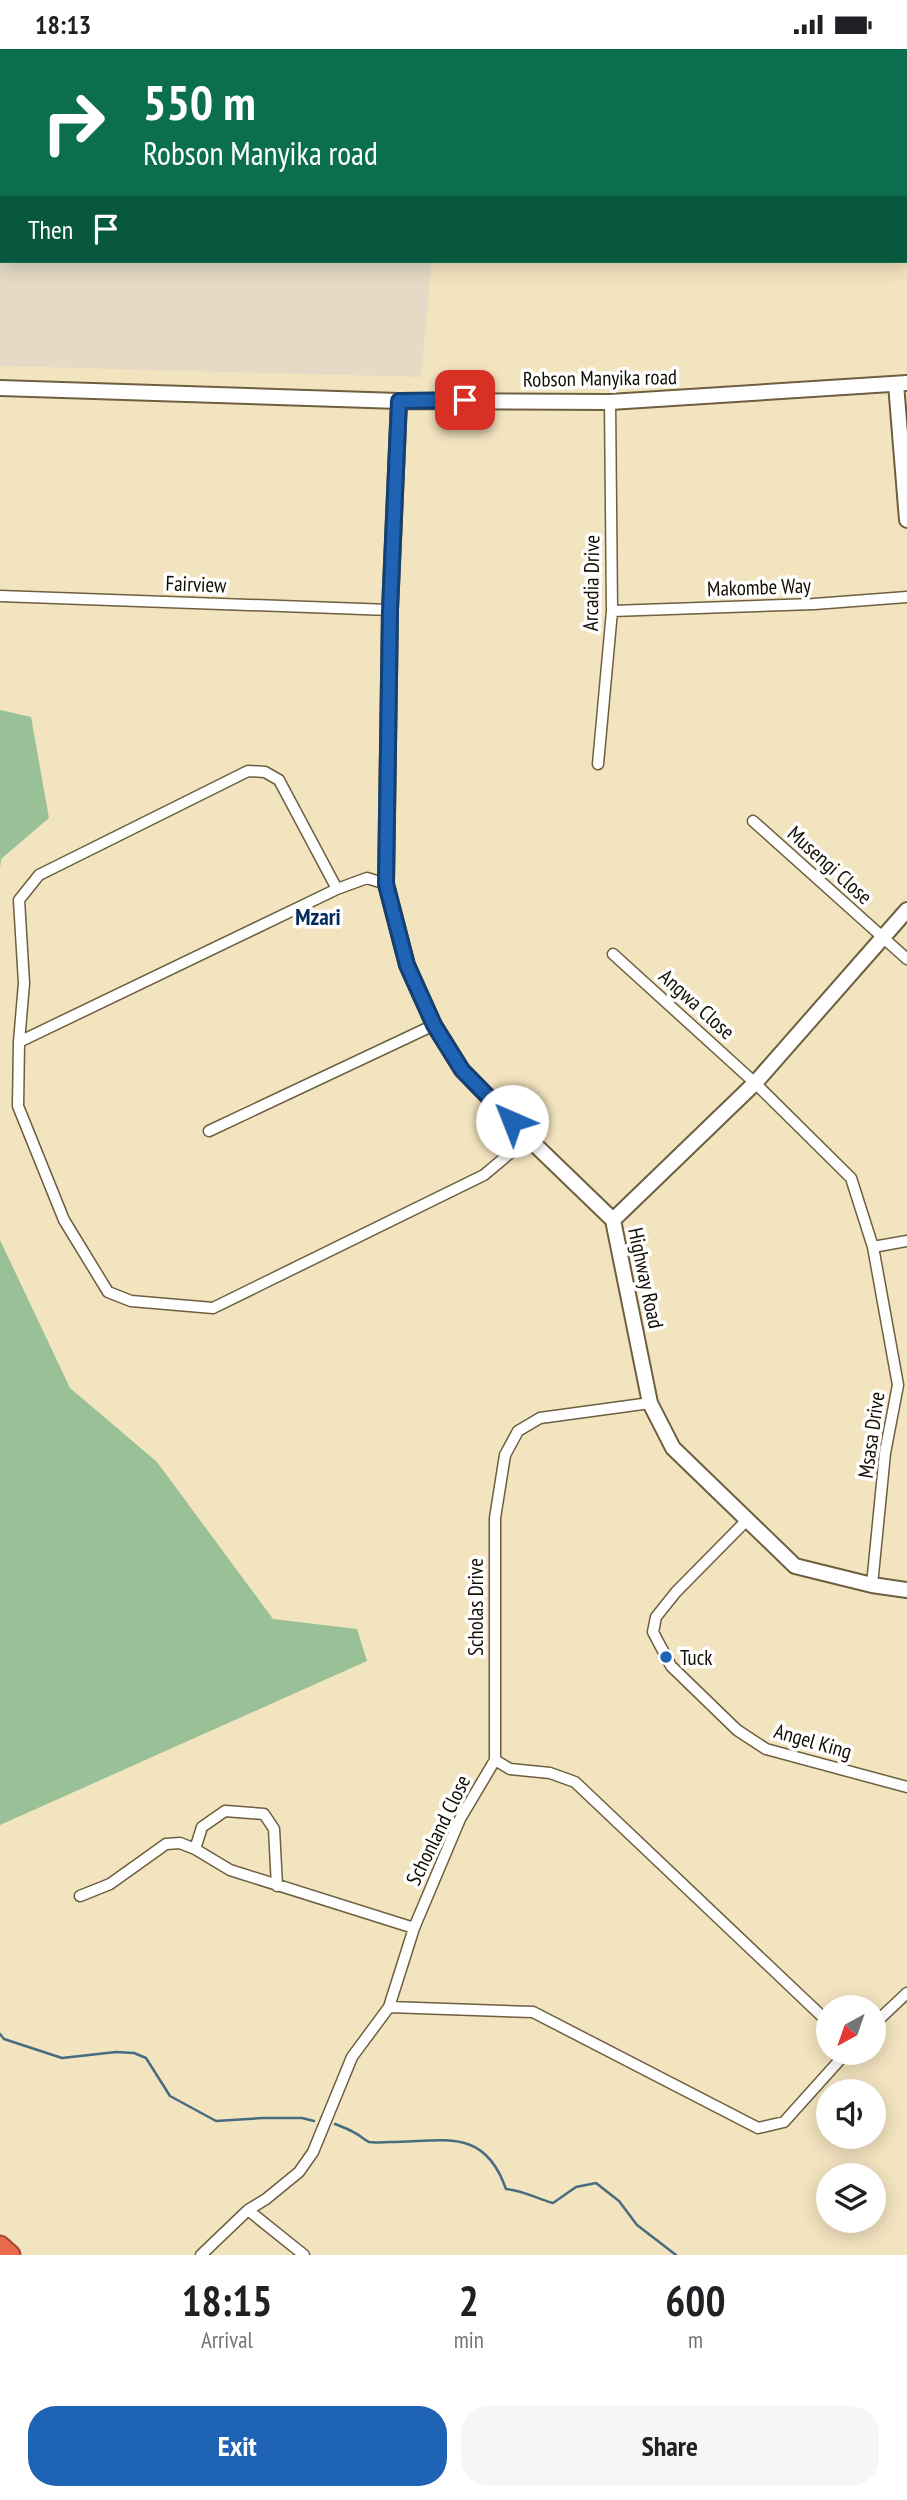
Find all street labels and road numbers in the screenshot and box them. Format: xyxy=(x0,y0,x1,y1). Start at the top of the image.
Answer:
street label: Robson Manyika road xyxy=(523,363,677,393)
street label: Arcadia Drive xyxy=(577,535,605,631)
street label: Fairview xyxy=(165,569,228,599)
street label: Makombe Way xyxy=(707,572,812,602)
street label: Musengi Close xyxy=(782,820,878,910)
street label: Angwa Close xyxy=(653,963,741,1045)
street label: Highway Road xyxy=(622,1225,670,1331)
street label: Msasa Drive xyxy=(852,1390,890,1480)
street label: Scholas Drive xyxy=(462,1558,489,1656)
street label: Angel King xyxy=(771,1717,855,1765)
street label: Schonland Close xyxy=(400,1770,476,1890)

